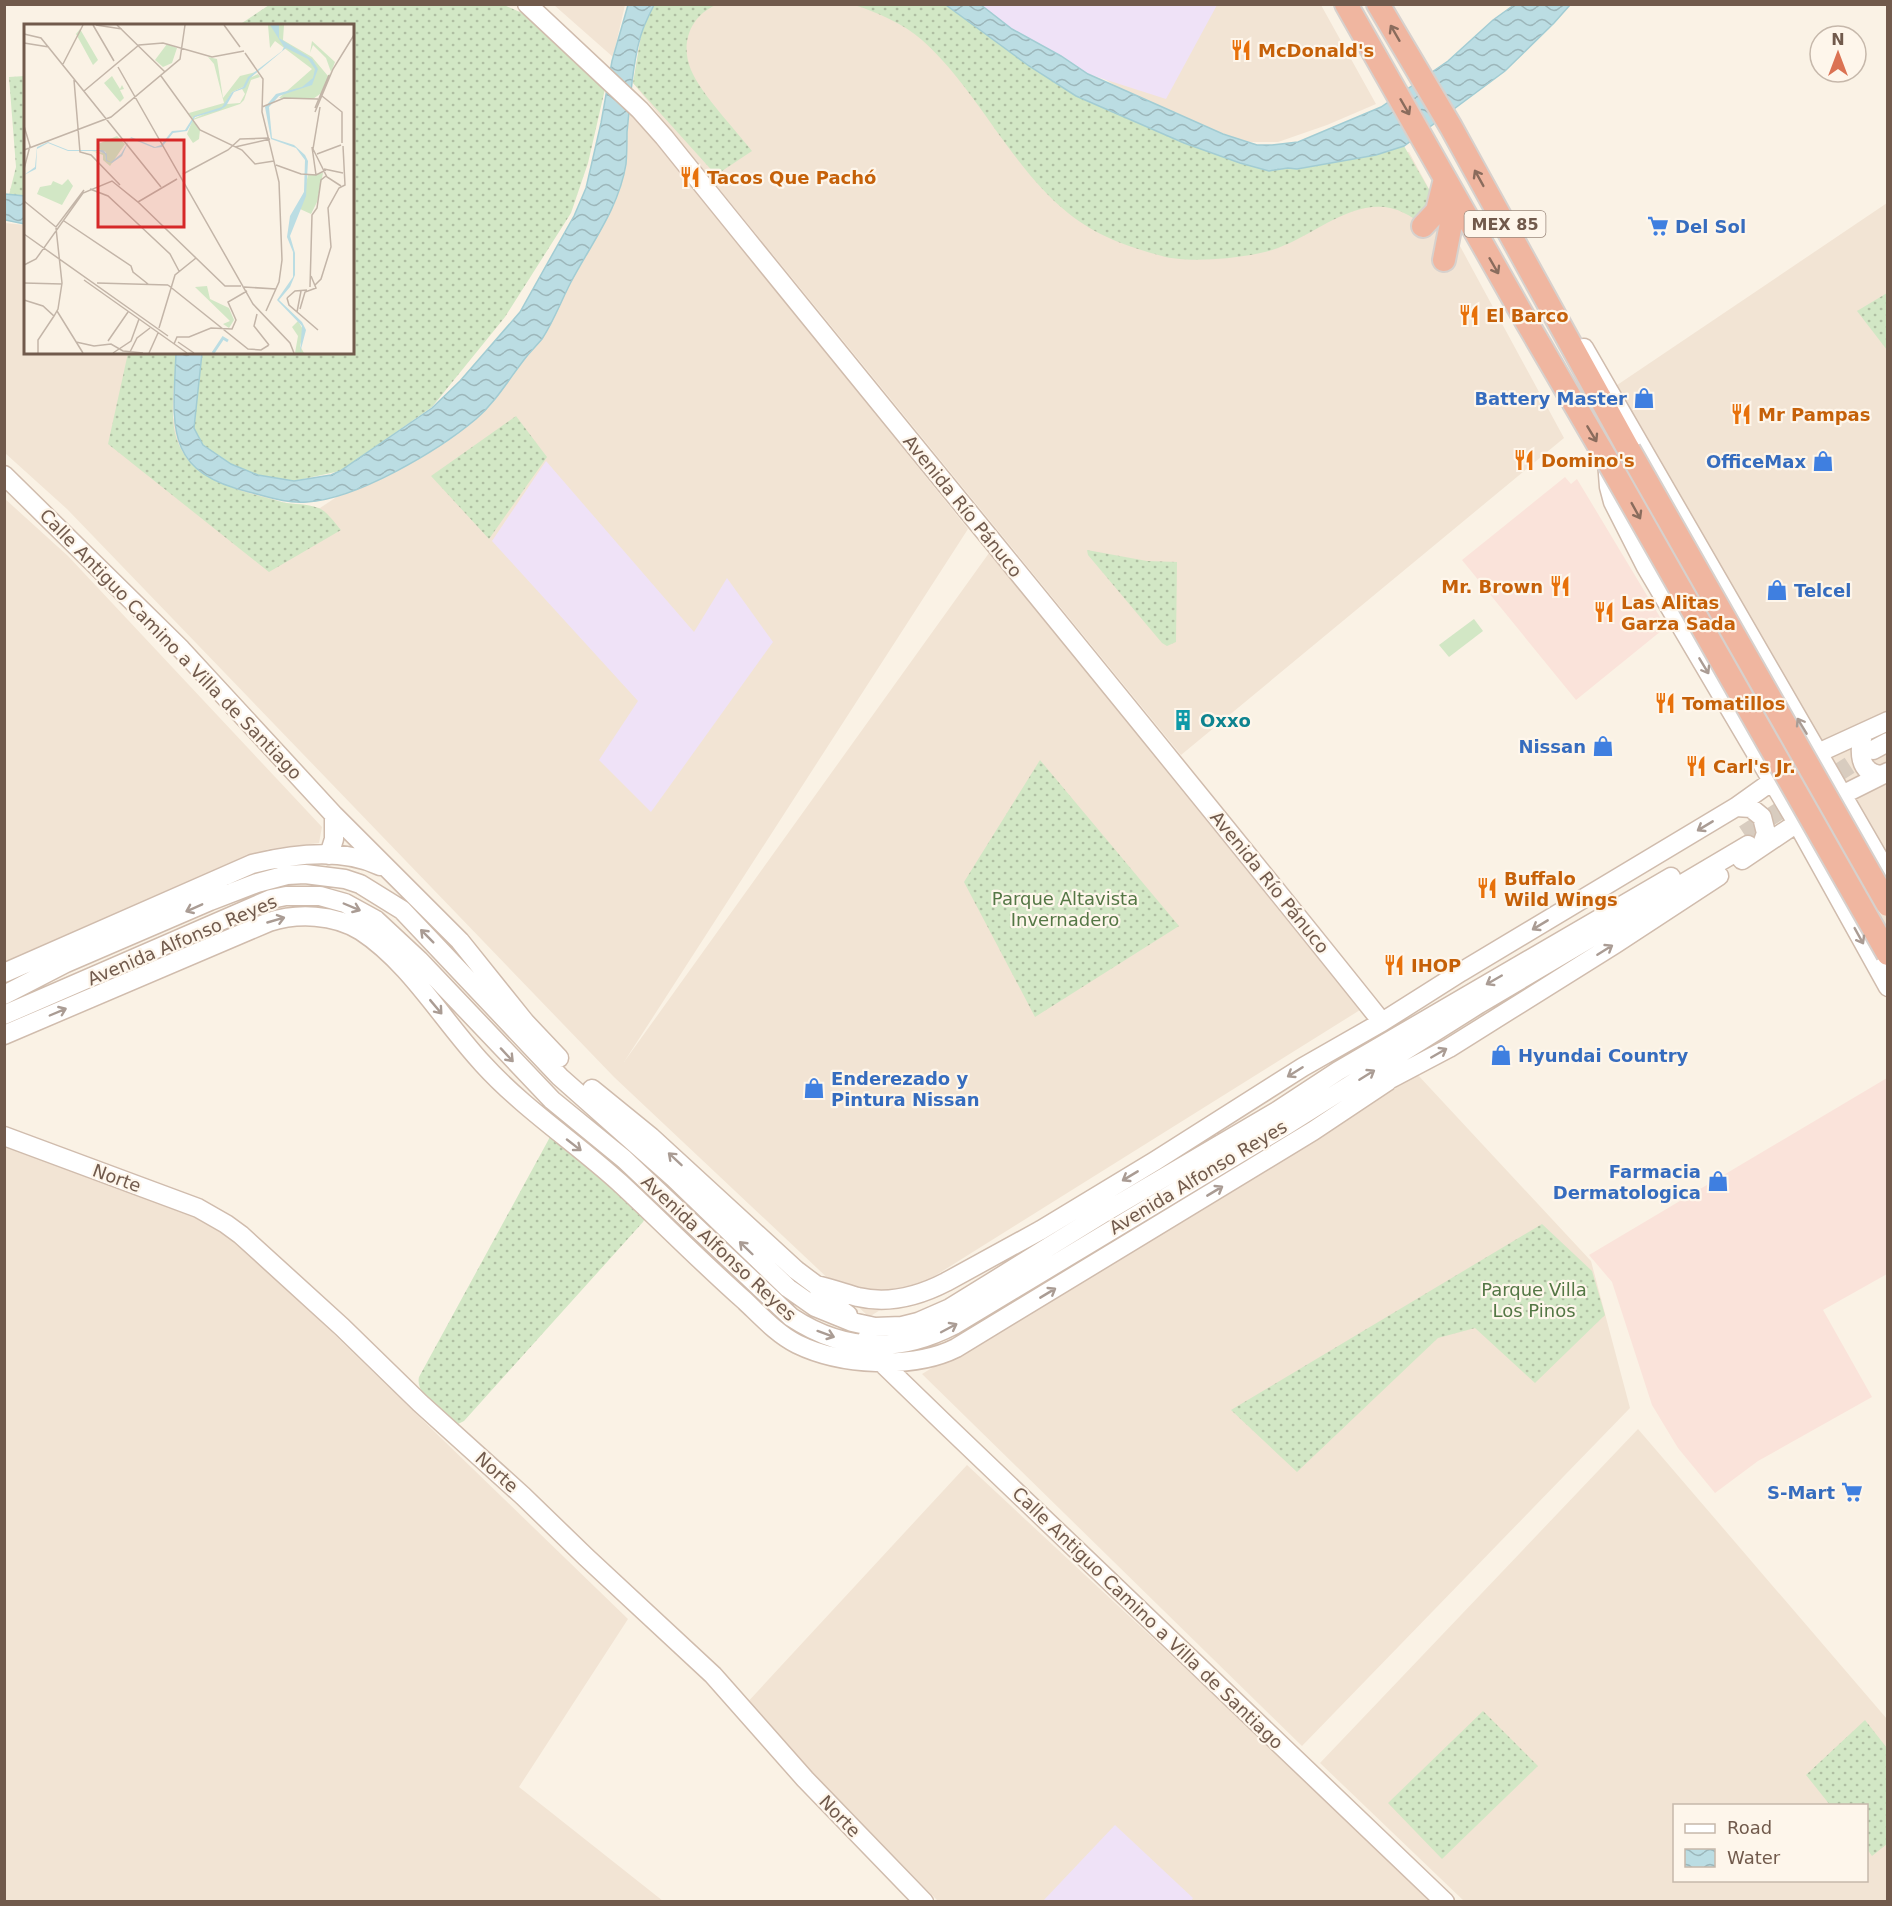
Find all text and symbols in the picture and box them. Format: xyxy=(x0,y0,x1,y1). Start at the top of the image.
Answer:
inset map xyxy=(24,24,354,354)
north arrow xyxy=(1808,24,1868,84)
one-way arrow xyxy=(1388,25,1400,42)
text: N xyxy=(1831,30,1845,49)
restaurant icon: McDonald's xyxy=(1229,38,1253,62)
place label: McDonald's xyxy=(1258,40,1374,61)
one-way arrow xyxy=(1399,98,1411,115)
restaurant icon: Tacos Que Pachó xyxy=(678,165,702,189)
place label: Tacos Que Pachó xyxy=(707,167,876,188)
one-way arrow xyxy=(1473,170,1485,187)
road number: MEX 85 xyxy=(1464,211,1546,237)
supermarket icon: Del Sol xyxy=(1646,214,1670,238)
place label: Del Sol xyxy=(1675,216,1746,237)
one-way arrow xyxy=(1488,257,1500,274)
restaurant icon: El Barco xyxy=(1457,303,1481,327)
place label: El Barco xyxy=(1486,305,1569,326)
shop icon: Battery Master xyxy=(1632,386,1656,410)
place label: Battery Master xyxy=(1474,388,1627,409)
restaurant icon: Mr Pampas xyxy=(1729,402,1753,426)
place label: Mr Pampas xyxy=(1758,404,1870,425)
one-way arrow xyxy=(1586,425,1598,442)
street label: Avenida Río Pánuco xyxy=(899,431,1027,581)
restaurant icon: Domino's xyxy=(1512,448,1536,472)
shop icon: OfficeMax xyxy=(1811,449,1835,473)
place label: Domino's xyxy=(1541,450,1635,471)
place label: OfficeMax xyxy=(1706,451,1806,472)
one-way arrow xyxy=(1631,501,1642,519)
street label: Calle Antiguo Camino a Villa de Santiago xyxy=(36,504,306,784)
restaurant icon: Mr. Brown xyxy=(1548,574,1572,598)
place label: Mr. Brown xyxy=(1441,576,1543,597)
shop icon: Telcel xyxy=(1765,578,1789,602)
place label: Telcel xyxy=(1794,580,1851,601)
place label: Las Alitas Garza Sada xyxy=(1621,592,1736,634)
restaurant icon: Las Alitas Garza Sada xyxy=(1592,600,1616,624)
one-way arrow xyxy=(1698,657,1710,674)
restaurant icon: Tomatillos xyxy=(1653,691,1677,715)
place label: Tomatillos xyxy=(1682,693,1785,714)
building icon: Oxxo xyxy=(1171,708,1195,732)
place label: Oxxo xyxy=(1200,710,1251,731)
one-way arrow xyxy=(1796,718,1808,735)
shop icon: Nissan xyxy=(1591,734,1615,758)
place label: Nissan xyxy=(1518,736,1586,757)
restaurant icon: Carl's Jr. xyxy=(1684,754,1708,778)
place label: Carl's Jr. xyxy=(1713,756,1796,777)
street label: Avenida Río Pánuco xyxy=(1206,807,1334,957)
one-way arrow xyxy=(1697,820,1714,832)
place label: Buffalo Wild Wings xyxy=(1504,868,1618,910)
restaurant icon: Buffalo Wild Wings xyxy=(1475,876,1499,900)
park label: Parque Altavista Invernadero xyxy=(992,888,1138,930)
street label: Avenida Alfonso Reyes xyxy=(84,891,280,989)
one-way arrow xyxy=(186,902,204,914)
one-way arrow xyxy=(342,902,360,913)
one-way arrow xyxy=(266,914,285,925)
one-way arrow xyxy=(1532,919,1549,931)
one-way arrow xyxy=(1853,927,1865,944)
one-way arrow xyxy=(420,928,435,943)
one-way arrow xyxy=(1596,944,1613,956)
restaurant icon: IHOP xyxy=(1382,953,1406,977)
place label: IHOP xyxy=(1411,955,1461,976)
one-way arrow xyxy=(1486,974,1503,986)
one-way arrow xyxy=(429,999,442,1015)
one-way arrow xyxy=(49,1006,67,1017)
shop icon: Hyundai Country xyxy=(1489,1043,1513,1067)
place label: Hyundai Country xyxy=(1518,1045,1689,1066)
one-way arrow xyxy=(500,1047,514,1062)
one-way arrow xyxy=(1430,1047,1447,1059)
one-way arrow xyxy=(1287,1067,1304,1079)
place label: Enderezado y Pintura Nissan xyxy=(831,1068,980,1110)
one-way arrow xyxy=(1358,1068,1375,1080)
shop icon: Enderezado y Pintura Nissan xyxy=(802,1076,826,1100)
street label: Avenida Alfonso Reyes xyxy=(1105,1116,1291,1238)
one-way arrow xyxy=(565,1138,581,1151)
one-way arrow xyxy=(668,1152,683,1166)
street label: Norte xyxy=(90,1160,144,1196)
place label: Farmacia Dermatologica xyxy=(1553,1161,1701,1203)
shop icon: Farmacia Dermatologica xyxy=(1706,1169,1730,1193)
street label: Avenida Alfonso Reyes xyxy=(637,1171,801,1325)
one-way arrow xyxy=(1122,1171,1139,1183)
one-way arrow xyxy=(1206,1185,1223,1197)
one-way arrow xyxy=(738,1241,753,1256)
park label: Parque Villa Los Pinos xyxy=(1481,1279,1587,1321)
one-way arrow xyxy=(1039,1287,1056,1299)
one-way arrow xyxy=(939,1322,957,1333)
one-way arrow xyxy=(816,1330,835,1341)
street label: Norte xyxy=(471,1447,523,1497)
supermarket icon: S-Mart xyxy=(1840,1480,1864,1504)
place label: S-Mart xyxy=(1767,1482,1835,1503)
street label: Calle Antiguo Camino a Villa de Santiago xyxy=(1008,1483,1288,1753)
street label: Norte xyxy=(815,1791,865,1841)
legend xyxy=(1673,1804,1868,1882)
text: Road xyxy=(1727,1817,1772,1838)
text: Water xyxy=(1727,1847,1781,1868)

